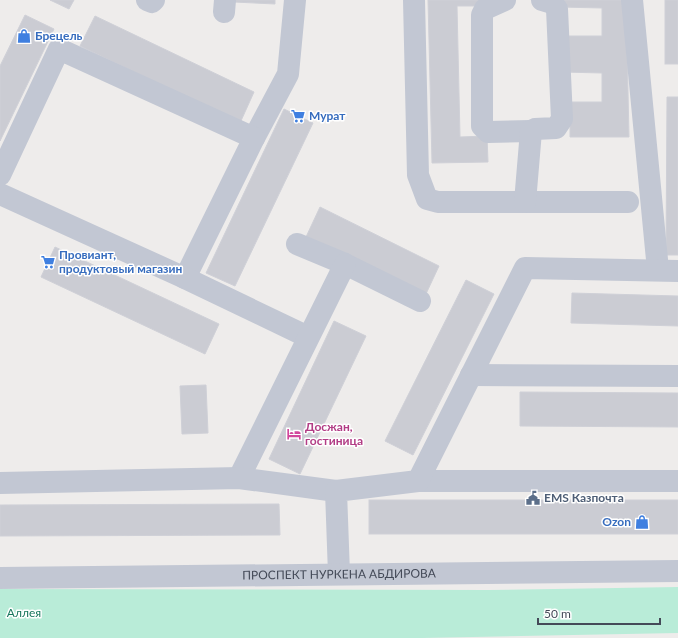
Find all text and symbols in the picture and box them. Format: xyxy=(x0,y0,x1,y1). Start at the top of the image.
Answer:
shop icon: Брецель xyxy=(16,28,32,44)
place label: Брецель xyxy=(35,28,83,43)
supermarket icon: Мурат xyxy=(290,108,306,124)
place label: Мурат xyxy=(309,108,346,123)
place label: Провиант, продуктовый магазин xyxy=(59,247,182,276)
supermarket icon: Провиант, продуктовый магазин xyxy=(40,254,56,270)
place label: Досжан, гостиница xyxy=(305,419,363,448)
hotel icon: Досжан, гостиница xyxy=(286,426,302,442)
public building icon: EMS Казпочта xyxy=(525,490,541,506)
place label: EMS Казпочта xyxy=(544,490,624,505)
place label: Ozon xyxy=(602,514,631,529)
shop icon: Ozon xyxy=(634,514,650,530)
street label: ПРОСПЕКТ НУРКЕНА АБДИРОВА xyxy=(242,565,437,582)
scale bar xyxy=(538,600,660,626)
park label: Аллея xyxy=(7,605,41,620)
text: 50 m xyxy=(544,606,571,621)

